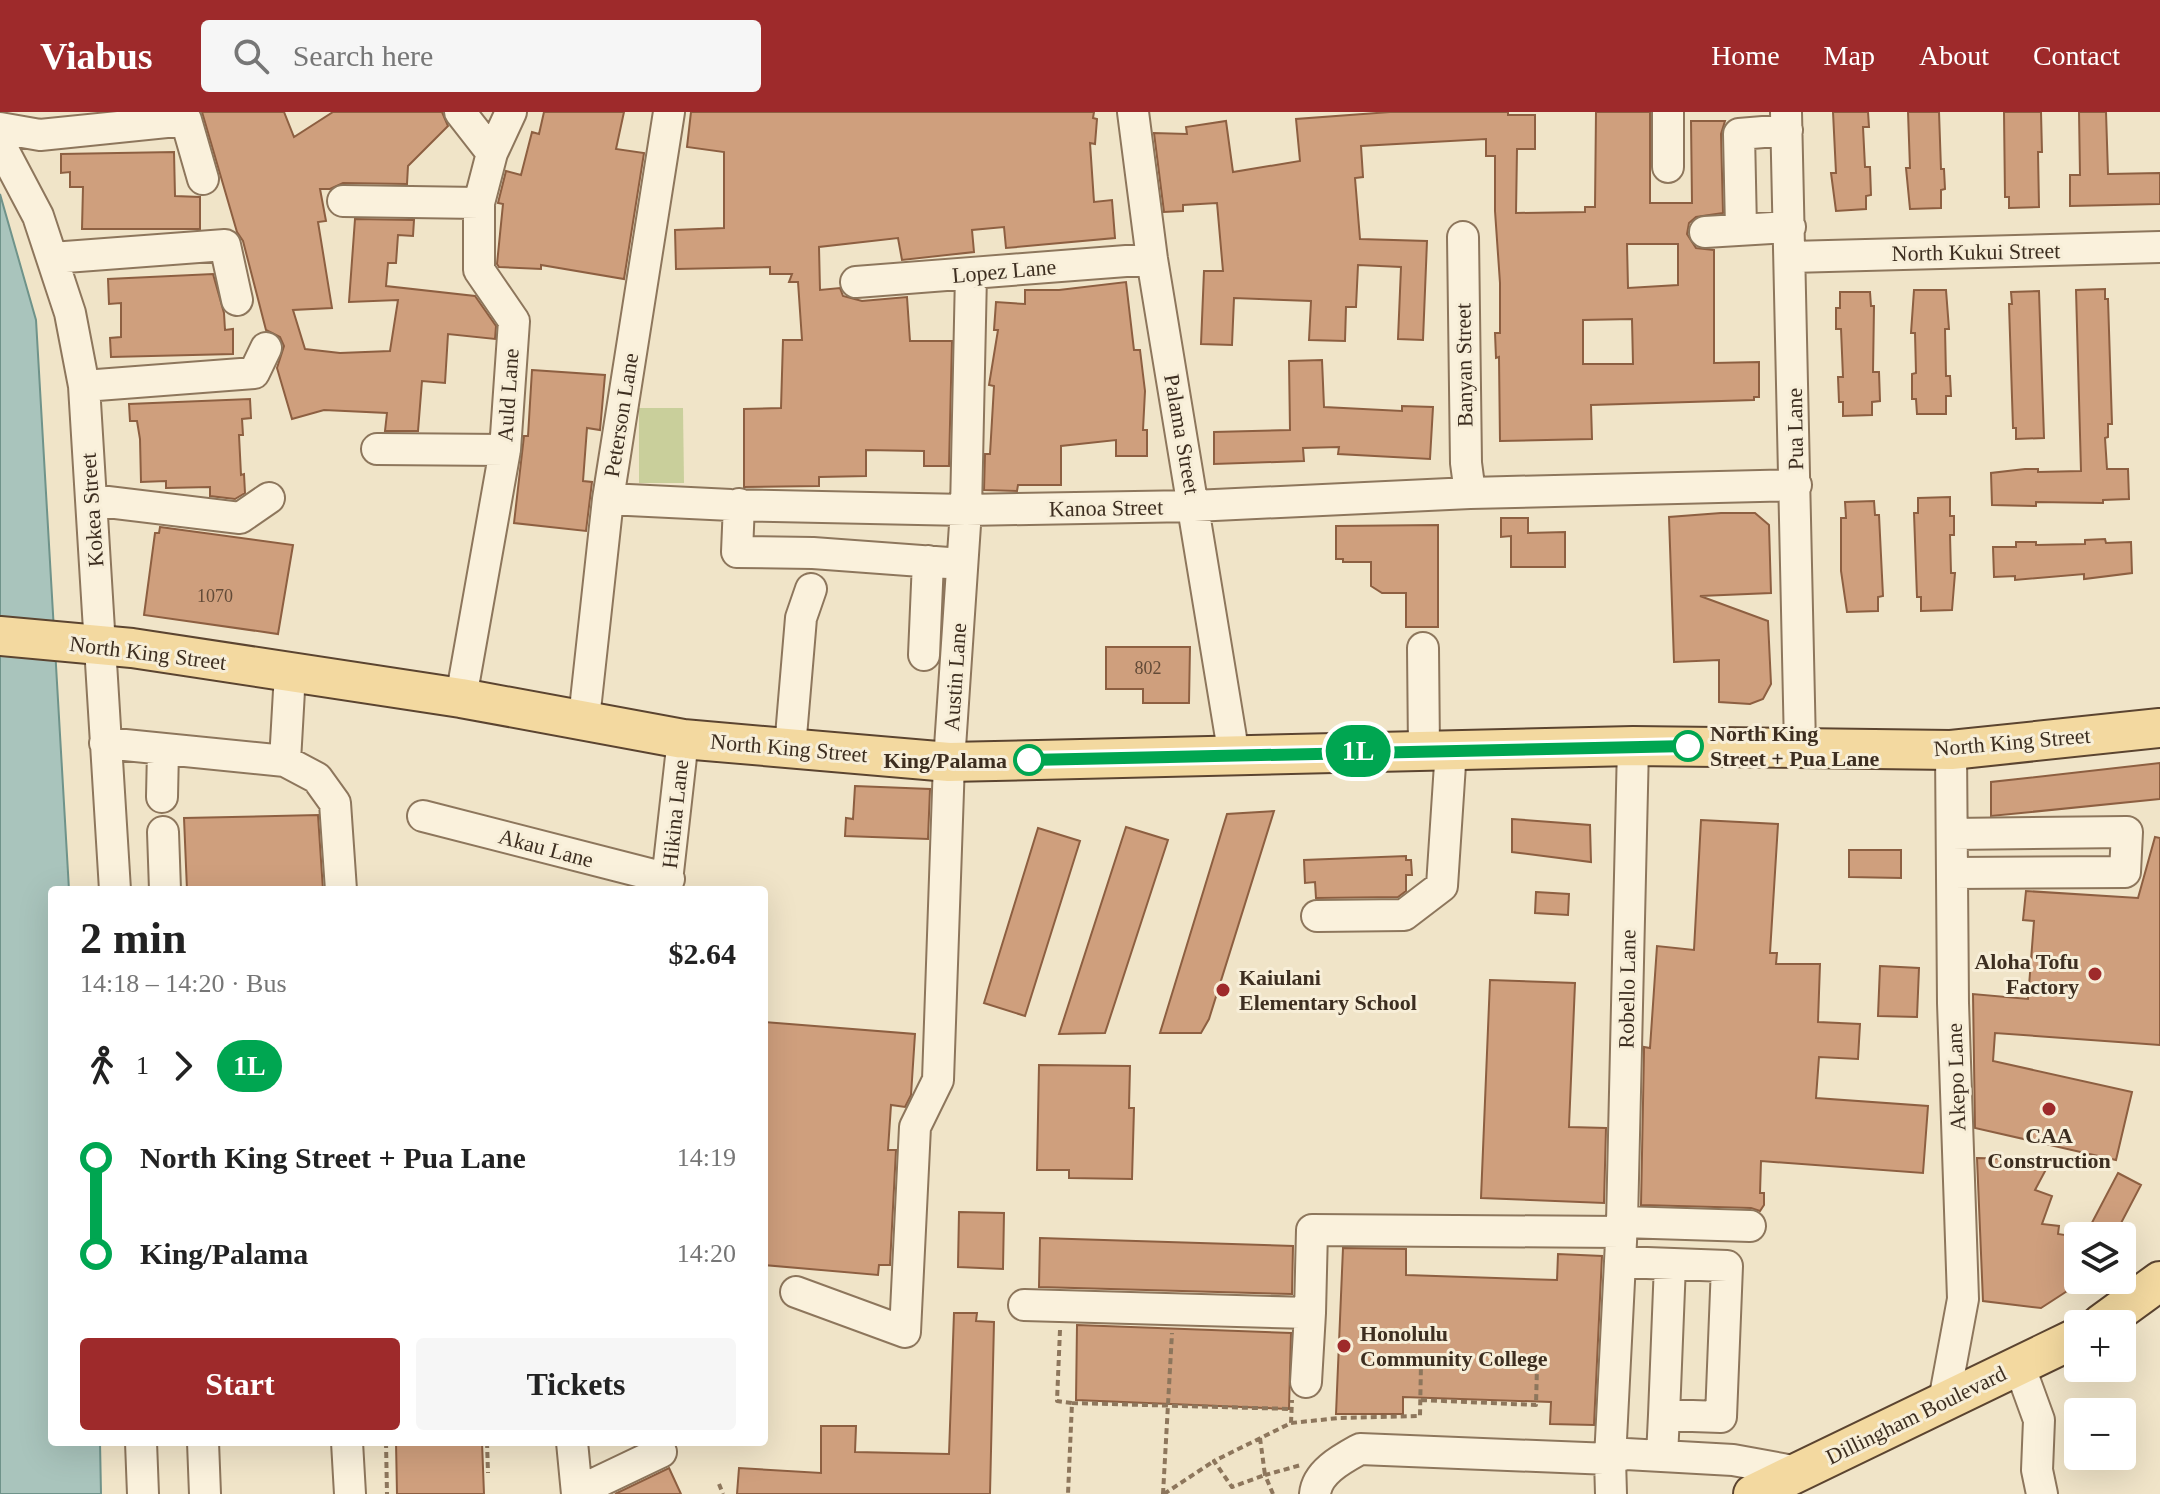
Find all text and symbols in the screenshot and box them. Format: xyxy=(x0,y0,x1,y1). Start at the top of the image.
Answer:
search box xyxy=(201,20,761,92)
icon: search xyxy=(229,34,273,78)
text: Viabus xyxy=(40,35,153,77)
text: Search here xyxy=(293,39,433,72)
text: Home xyxy=(1711,40,1780,71)
text: Map xyxy=(1824,40,1875,71)
text: About xyxy=(1919,40,1989,71)
text: Contact xyxy=(2033,40,2120,71)
street label: North Kukui Street xyxy=(1891,238,2061,266)
street label: Lopez Lane xyxy=(951,254,1057,288)
street label: Banyan Street xyxy=(1450,303,1478,427)
street label: Auld Lane xyxy=(492,348,524,442)
street label: Peterson Lane xyxy=(599,351,643,479)
street label: Palama Street xyxy=(1159,372,1205,496)
street label: Pua Lane xyxy=(1782,388,1808,470)
street label: Kokea Street xyxy=(76,452,108,568)
street label: Kanoa Street xyxy=(1049,495,1163,521)
house number: 1070 xyxy=(197,586,233,606)
street label: Austin Lane xyxy=(939,622,971,732)
street label: North King Street xyxy=(68,631,228,675)
house number: 802 xyxy=(1135,658,1162,678)
place label: North King Street + Pua Lane xyxy=(1710,721,1879,771)
street label: North King Street xyxy=(1932,723,2092,761)
line badge: 1L xyxy=(1322,725,1394,777)
street label: North King Street xyxy=(709,729,869,767)
marker: North King Street + Pua Lane xyxy=(1673,731,1703,761)
text: 1L xyxy=(1342,735,1374,766)
marker: King/Palama xyxy=(1014,745,1044,775)
place label: King/Palama xyxy=(884,748,1007,773)
street label: Hikina Lane xyxy=(657,758,693,870)
street label: Akau Lane xyxy=(496,823,596,873)
text: 2 min xyxy=(80,914,186,963)
street label: Robello Lane xyxy=(1613,929,1641,1049)
text: $2.64 xyxy=(669,937,736,970)
place label: Aloha Tofu Factory xyxy=(1974,949,2079,999)
place label: Kaiulani Elementary School xyxy=(1239,965,1417,1015)
marker: Aloha Tofu Factory xyxy=(2086,965,2104,983)
text: 14:18 – 14:20 · Bus xyxy=(80,969,287,998)
marker: Kaiulani Elementary School xyxy=(1214,981,1232,999)
street label: Akepo Lane xyxy=(1942,1023,1970,1131)
icon: walk xyxy=(80,1044,124,1088)
icon: forward xyxy=(161,1044,205,1088)
text: 1L xyxy=(233,1050,266,1081)
text: 1 xyxy=(136,1051,149,1080)
marker: CAA Construction xyxy=(2040,1100,2058,1118)
place label: CAA Construction xyxy=(1987,1123,2111,1173)
text: North King Street + Pua Lane xyxy=(140,1141,526,1174)
text: 14:19 xyxy=(677,1143,736,1172)
map controls xyxy=(2064,1222,2136,1470)
button: layers xyxy=(2064,1222,2136,1294)
text: King/Palama xyxy=(140,1237,308,1270)
text: 14:20 xyxy=(677,1239,736,1268)
button: + xyxy=(2064,1310,2136,1382)
place label: Honolulu Community College xyxy=(1360,1321,1548,1371)
marker: Honolulu Community College xyxy=(1335,1337,1353,1355)
button: Start xyxy=(80,1338,400,1430)
button: Tickets xyxy=(416,1338,736,1430)
street label: Dillingham Boulevard xyxy=(1822,1361,2010,1469)
button: − xyxy=(2064,1398,2136,1470)

